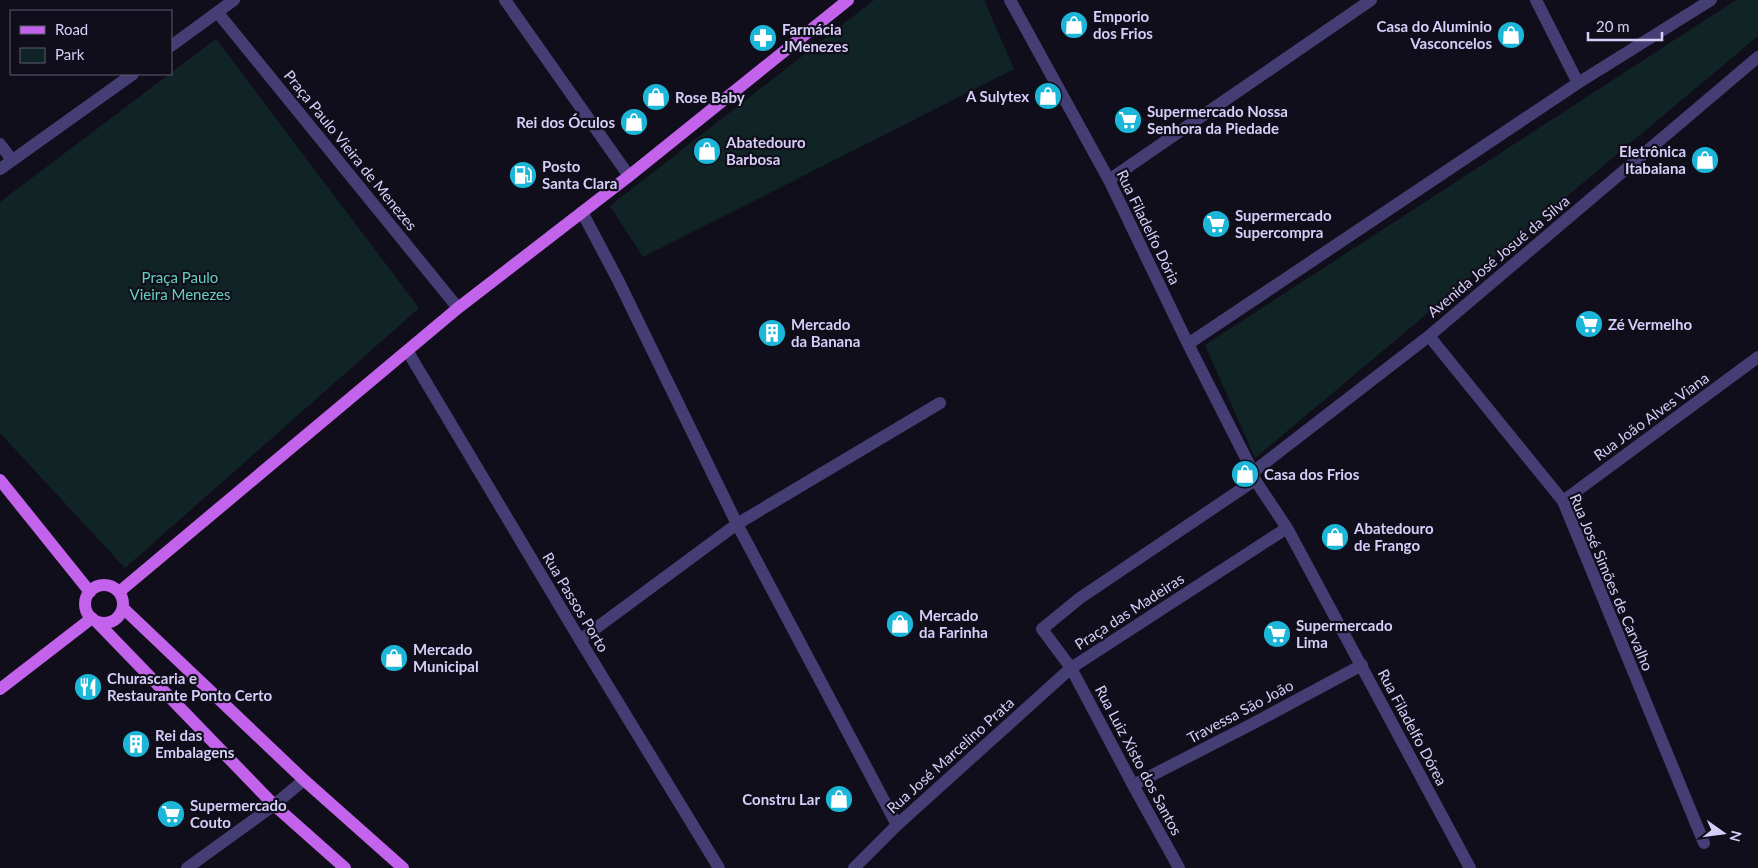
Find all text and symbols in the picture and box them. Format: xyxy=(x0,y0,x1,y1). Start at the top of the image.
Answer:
place label: Emporio dos Frios xyxy=(1093,7,1153,42)
legend xyxy=(10,10,172,75)
shop icon: Emporio dos Frios xyxy=(1059,10,1089,40)
scale bar xyxy=(1588,10,1662,42)
place label: Casa do Aluminio Vasconcelos xyxy=(1376,17,1492,52)
text: 20 m xyxy=(1596,17,1630,35)
text: Road xyxy=(55,20,88,38)
place label: Farmácia JMenezes xyxy=(782,20,849,55)
shop icon: Casa do Aluminio Vasconcelos xyxy=(1496,20,1526,50)
pharmacy icon: Farmácia JMenezes xyxy=(748,23,778,53)
text: Park xyxy=(55,45,85,63)
street label: Praça Paulo Vieira de Menezes xyxy=(281,66,421,234)
shop icon: A Sulytex xyxy=(1033,81,1063,111)
shop icon: Rose Baby xyxy=(641,82,671,112)
place label: A Sulytex xyxy=(965,87,1029,105)
place label: Rose Baby xyxy=(675,88,745,106)
place label: Supermercado Nossa Senhora da Piedade xyxy=(1147,102,1288,137)
supermarket icon: Supermercado Nossa Senhora da Piedade xyxy=(1113,105,1143,135)
shop icon: Rei dos Óculos xyxy=(619,107,649,137)
place label: Rei dos Óculos xyxy=(516,113,615,131)
place label: Abatedouro Barbosa xyxy=(725,133,806,168)
shop icon: Abatedouro Barbosa xyxy=(692,136,722,166)
place label: Eletrônica Itabaiana xyxy=(1619,142,1686,177)
shop icon: Eletrônica Itabaiana xyxy=(1690,145,1720,175)
place label: Posto Santa Clara xyxy=(542,157,617,192)
fuel station icon: Posto Santa Clara xyxy=(508,160,538,190)
street label: Rua Filadelfo Dória xyxy=(1113,167,1185,287)
street label: Avenida José Josué da Silva xyxy=(1423,191,1573,321)
place label: Supermercado Supercompra xyxy=(1235,206,1332,241)
supermarket icon: Supermercado Supercompra xyxy=(1201,209,1231,239)
park label: Praça Paulo Vieira Menezes xyxy=(130,268,230,303)
supermarket icon: Zé Vermelho xyxy=(1574,309,1604,339)
place label: Mercado da Banana xyxy=(791,315,860,350)
place label: Zé Vermelho xyxy=(1608,315,1692,333)
building icon: Mercado da Banana xyxy=(757,318,787,348)
street label: Rua João Alves Viana xyxy=(1590,368,1712,464)
shop icon: Casa dos Frios xyxy=(1230,459,1260,489)
place label: Casa dos Frios xyxy=(1264,465,1360,483)
street label: Rua José Simões de Carvalho xyxy=(1567,491,1657,673)
place label: Abatedouro de Frango xyxy=(1353,519,1434,554)
shop icon: Abatedouro de Frango xyxy=(1320,522,1350,552)
street label: Rua Passos Porto xyxy=(539,549,613,655)
street label: Praça das Madeiras xyxy=(1071,569,1187,653)
place label: Mercado da Farinha xyxy=(919,606,988,641)
shop icon: Mercado da Farinha xyxy=(885,609,915,639)
place label: Supermercado Lima xyxy=(1296,616,1393,651)
supermarket icon: Supermercado Lima xyxy=(1262,619,1292,649)
place label: Mercado Municipal xyxy=(413,640,479,675)
shop icon: Mercado Municipal xyxy=(379,643,409,673)
street label: Rua Filadelfo Dórea xyxy=(1375,666,1451,788)
place label: Churascaria e Restaurante Ponto Certo xyxy=(107,669,273,704)
restaurant icon: Churascaria e Restaurante Ponto Certo xyxy=(73,672,103,702)
street label: Travessa São João xyxy=(1184,675,1296,747)
street label: Rua Luiz Xisto dos Santos xyxy=(1092,682,1186,838)
street label: Rua José Marcelino Prata xyxy=(883,693,1017,817)
place label: Rei das Embalagens xyxy=(155,726,235,761)
building icon: Rei das Embalagens xyxy=(121,729,151,759)
shop icon: Constru Lar xyxy=(824,784,854,814)
place label: Constru Lar xyxy=(742,790,820,808)
place label: Supermercado Couto xyxy=(190,796,287,831)
supermarket icon: Supermercado Couto xyxy=(156,799,186,829)
north arrow xyxy=(1698,808,1748,858)
text: N xyxy=(1727,829,1746,844)

